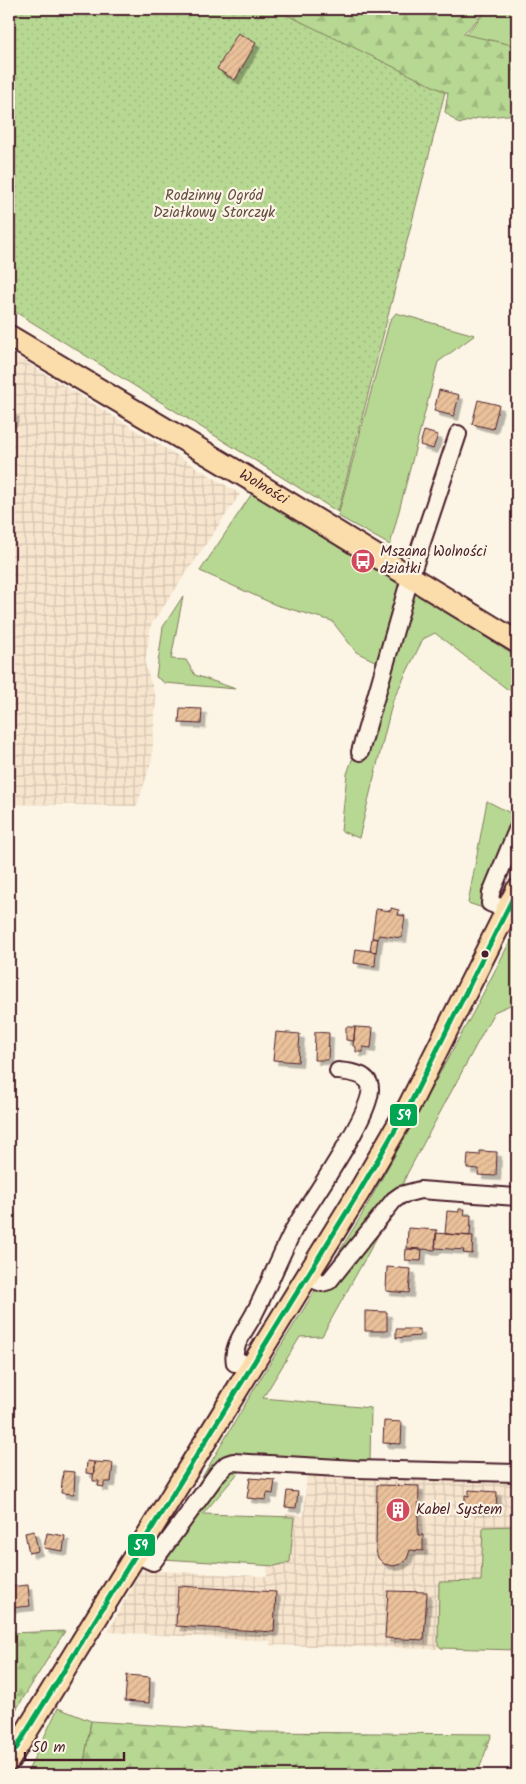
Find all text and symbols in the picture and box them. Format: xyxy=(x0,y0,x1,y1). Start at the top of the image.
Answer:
park label: Rodzinny Ogród Działkowy Storczyk xyxy=(153,184,276,225)
street label: Wolności xyxy=(234,463,294,512)
place label: Mszana Wolności działki xyxy=(380,540,488,581)
bus stop icon: Mszana Wolności działki xyxy=(350,548,376,574)
unlabelled marker xyxy=(480,949,490,959)
line badge: 59 xyxy=(389,1103,418,1127)
text: 59 xyxy=(396,1105,411,1127)
building icon: Kabel System xyxy=(385,1497,411,1523)
place label: Kabel System xyxy=(416,1498,502,1522)
line badge: 59 xyxy=(127,1533,156,1557)
text: 59 xyxy=(133,1535,148,1557)
scale bar xyxy=(25,1729,124,1761)
text: 50 m xyxy=(32,1736,66,1760)

